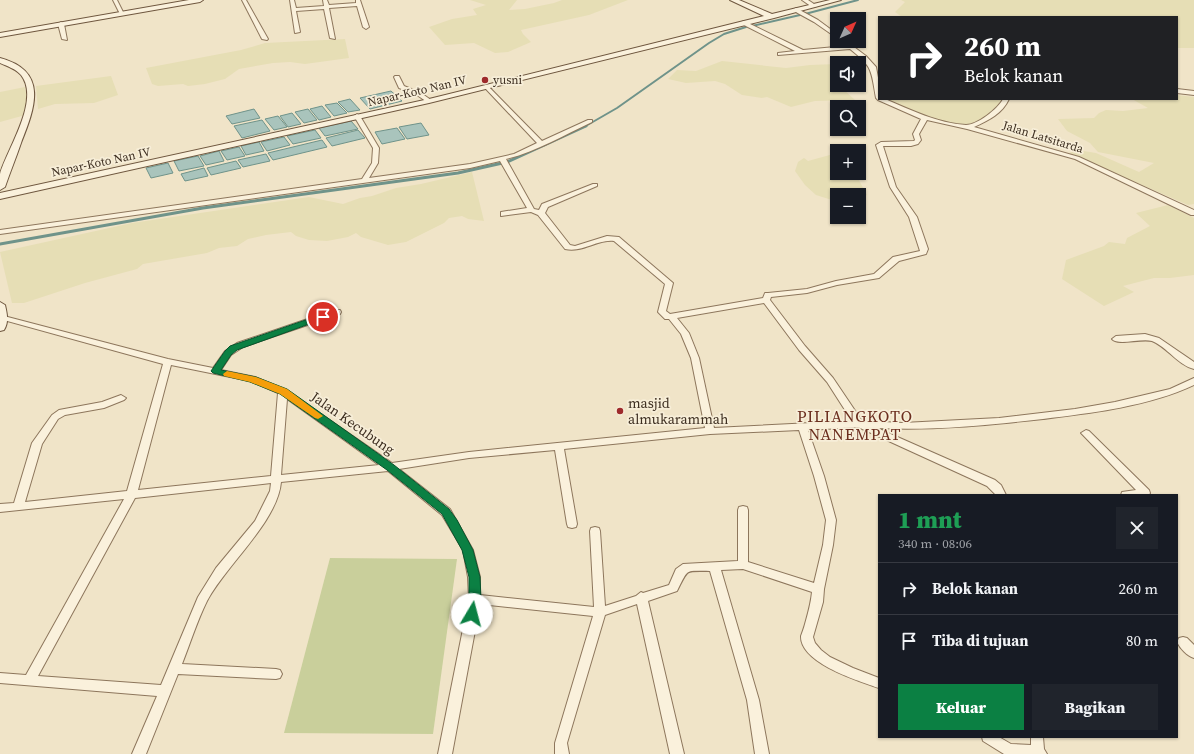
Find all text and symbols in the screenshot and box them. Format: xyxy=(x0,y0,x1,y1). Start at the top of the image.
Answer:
north arrow xyxy=(830,12,866,48)
map controls xyxy=(830,12,866,224)
text: 260 m xyxy=(964,27,1041,65)
icon: right xyxy=(898,32,950,84)
button: sound xyxy=(830,56,866,92)
text: Belok kanan xyxy=(964,63,1063,88)
street label: Napar-Koto Nan IV xyxy=(366,72,468,110)
place label: yusni xyxy=(493,72,523,88)
marker: yusni xyxy=(480,75,490,85)
button: search xyxy=(830,100,866,136)
street label: Jalan Latsitarda xyxy=(1000,117,1086,157)
street label: Napar-Koto Nan IV xyxy=(50,144,152,180)
button: + xyxy=(830,144,866,180)
button: − xyxy=(830,188,866,224)
pin xyxy=(306,300,340,334)
icon: arrive xyxy=(312,306,334,328)
street label: Jalan Kecubung xyxy=(306,386,399,459)
place label: masjid almukarammah xyxy=(628,393,728,429)
district label: PILIANGKOTO NANEMPAT xyxy=(797,405,913,445)
marker: masjid almukarammah xyxy=(615,406,625,416)
text: 1 mnt xyxy=(898,503,962,536)
button: close xyxy=(1116,507,1158,549)
text: 340 m · 08:06 xyxy=(898,535,972,552)
icon: right xyxy=(898,578,920,600)
text: Belok kanan xyxy=(932,578,1018,599)
text: 260 m xyxy=(1118,578,1158,599)
position arrow xyxy=(451,593,493,635)
icon: arrive xyxy=(898,630,920,652)
text: Tiba di tujuan xyxy=(932,630,1028,651)
text: 80 m xyxy=(1126,630,1158,651)
button: Keluar xyxy=(898,684,1024,730)
button: Bagikan xyxy=(1032,684,1158,730)

